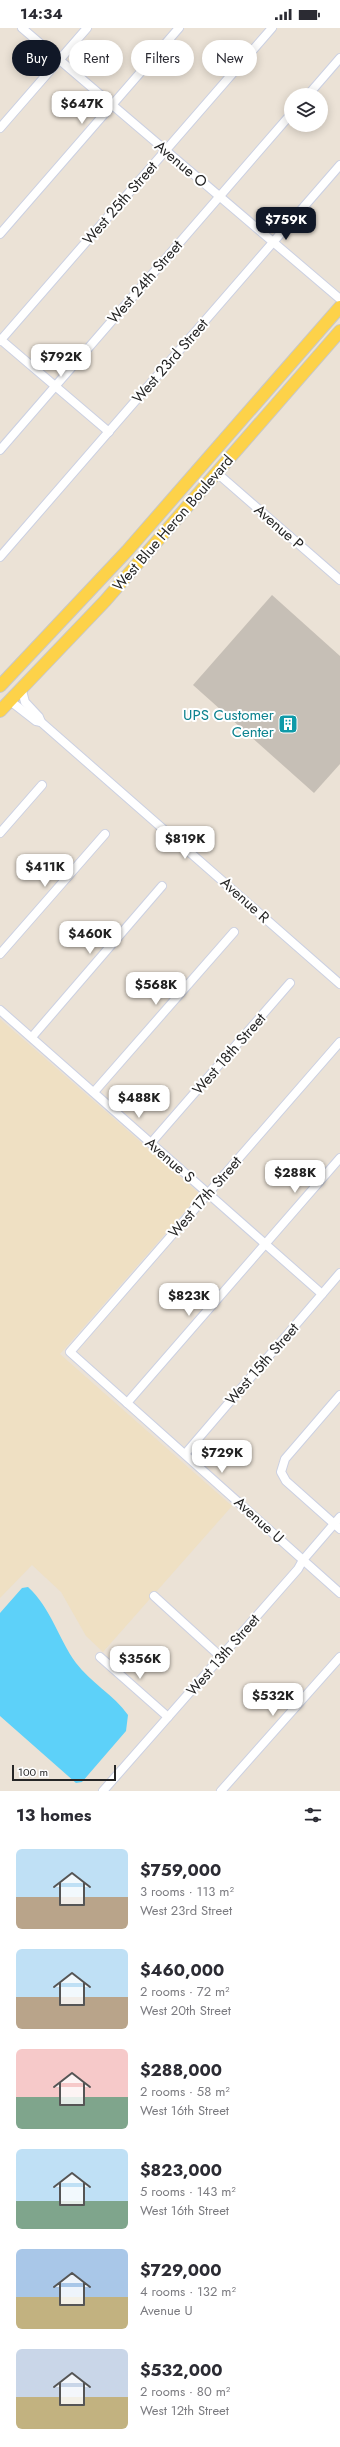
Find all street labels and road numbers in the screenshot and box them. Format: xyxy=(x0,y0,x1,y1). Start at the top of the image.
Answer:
street label: Avenue O xyxy=(150,135,212,193)
street label: West 25th Street xyxy=(77,156,163,250)
street label: West 24th Street xyxy=(102,235,188,329)
street label: West 23rd Street xyxy=(127,313,213,408)
street label: West Blue Heron Boulevard xyxy=(108,450,238,596)
street label: Avenue P xyxy=(249,499,309,555)
street label: Avenue R xyxy=(215,872,275,929)
street label: West 18th Street xyxy=(187,1008,271,1100)
street label: Avenue S xyxy=(140,1132,200,1188)
street label: West 17th Street xyxy=(163,1151,247,1243)
street label: West 15th Street xyxy=(220,1318,304,1410)
street label: Avenue U xyxy=(229,1492,289,1548)
street label: West 13th Street xyxy=(181,1609,265,1701)

